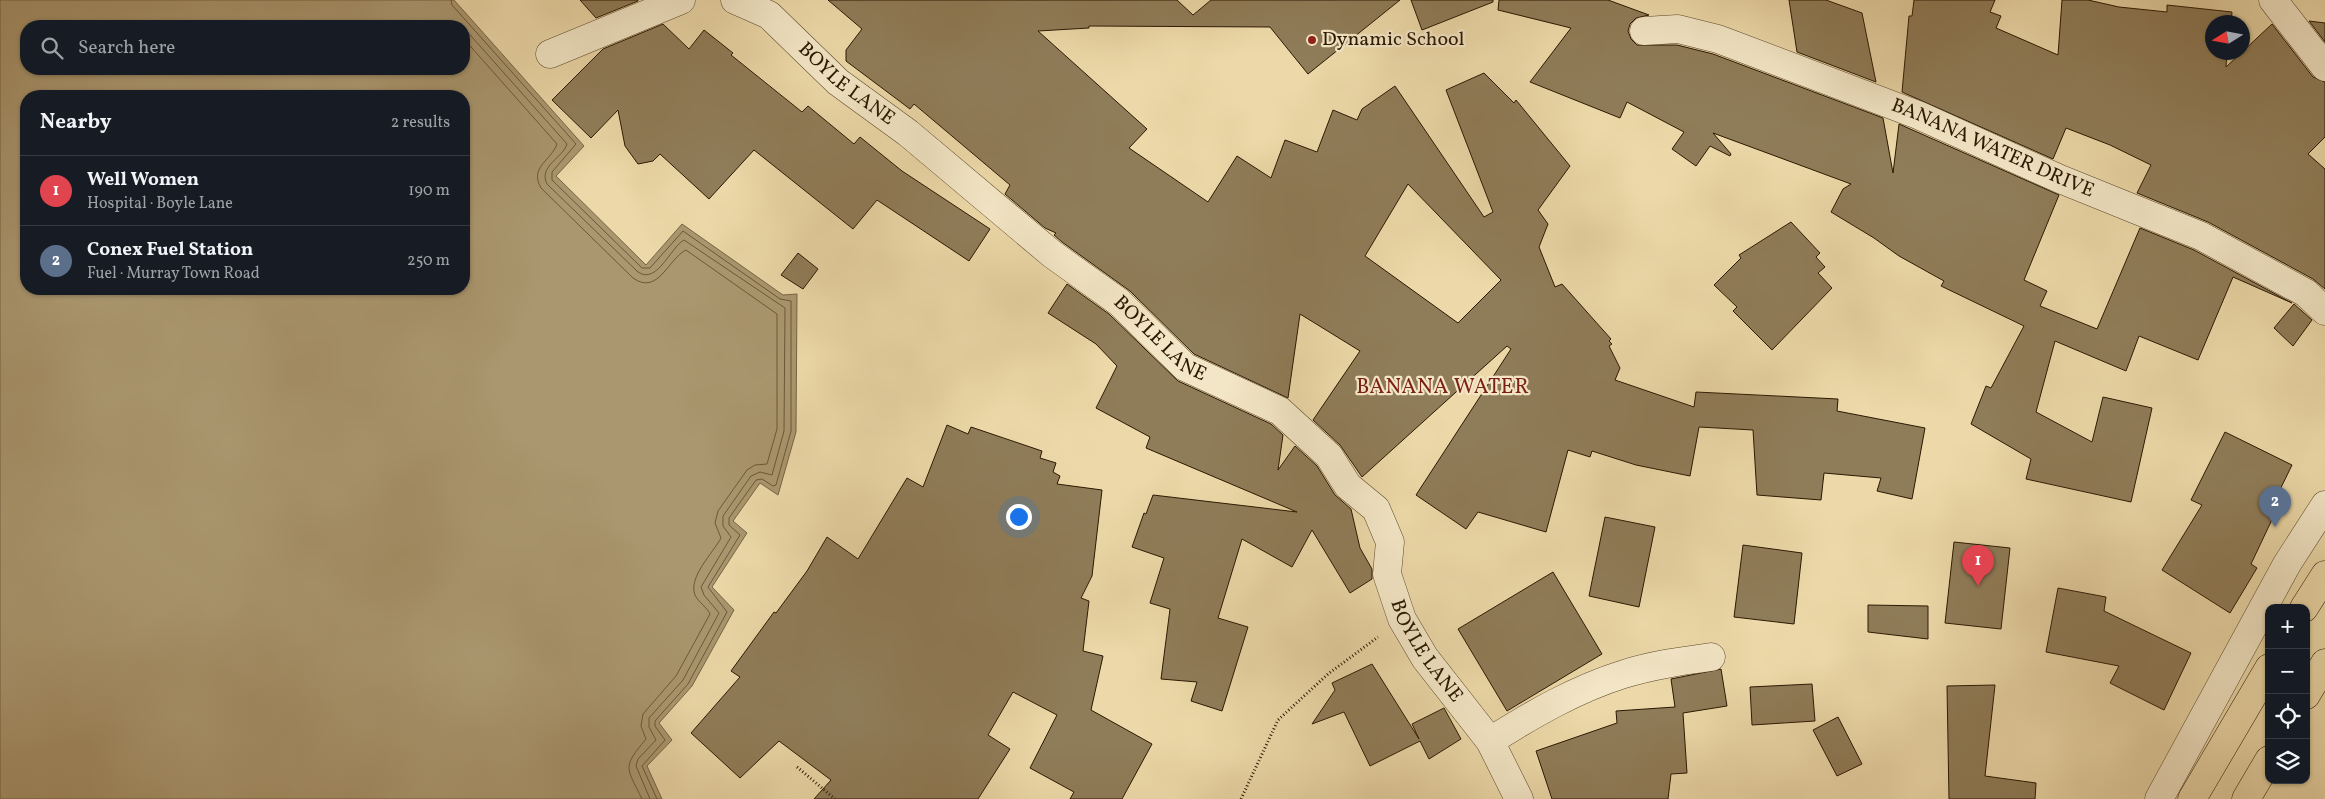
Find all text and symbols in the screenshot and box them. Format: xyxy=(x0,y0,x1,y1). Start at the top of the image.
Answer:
north arrow xyxy=(2205,15,2250,60)
search box xyxy=(20,20,470,75)
place label: Dynamic School xyxy=(1322,26,1464,54)
icon: search xyxy=(38,34,66,62)
marker: Dynamic School xyxy=(1306,34,1318,46)
text: Search here xyxy=(78,35,175,61)
street label: BOYLE LANE xyxy=(791,36,900,133)
street label: BANANA WATER DRIVE xyxy=(1887,92,2098,205)
text: Nearby xyxy=(40,108,111,137)
text: 2 results xyxy=(391,112,450,134)
text: Well Women xyxy=(87,167,199,193)
text: 1 xyxy=(53,180,59,202)
text: 190 m xyxy=(408,180,450,202)
text: Hospital · Boyle Lane xyxy=(87,193,233,215)
text: Conex Fuel Station xyxy=(87,237,253,263)
text: 2 xyxy=(52,250,60,272)
text: 250 m xyxy=(407,250,450,272)
text: Fuel · Murray Town Road xyxy=(87,263,260,285)
street label: BOYLE LANE xyxy=(1107,289,1211,389)
district label: BANANA WATER xyxy=(1356,373,1530,402)
pin: 2 xyxy=(2259,486,2291,527)
your location xyxy=(1006,504,1032,530)
pin: 1 xyxy=(1962,545,1994,586)
street label: BOYLE LANE xyxy=(1382,596,1469,709)
map controls xyxy=(2265,604,2310,784)
button: + xyxy=(2265,604,2310,649)
button: − xyxy=(2265,649,2310,694)
button: locate xyxy=(2265,694,2310,739)
button: layers xyxy=(2265,739,2310,784)

